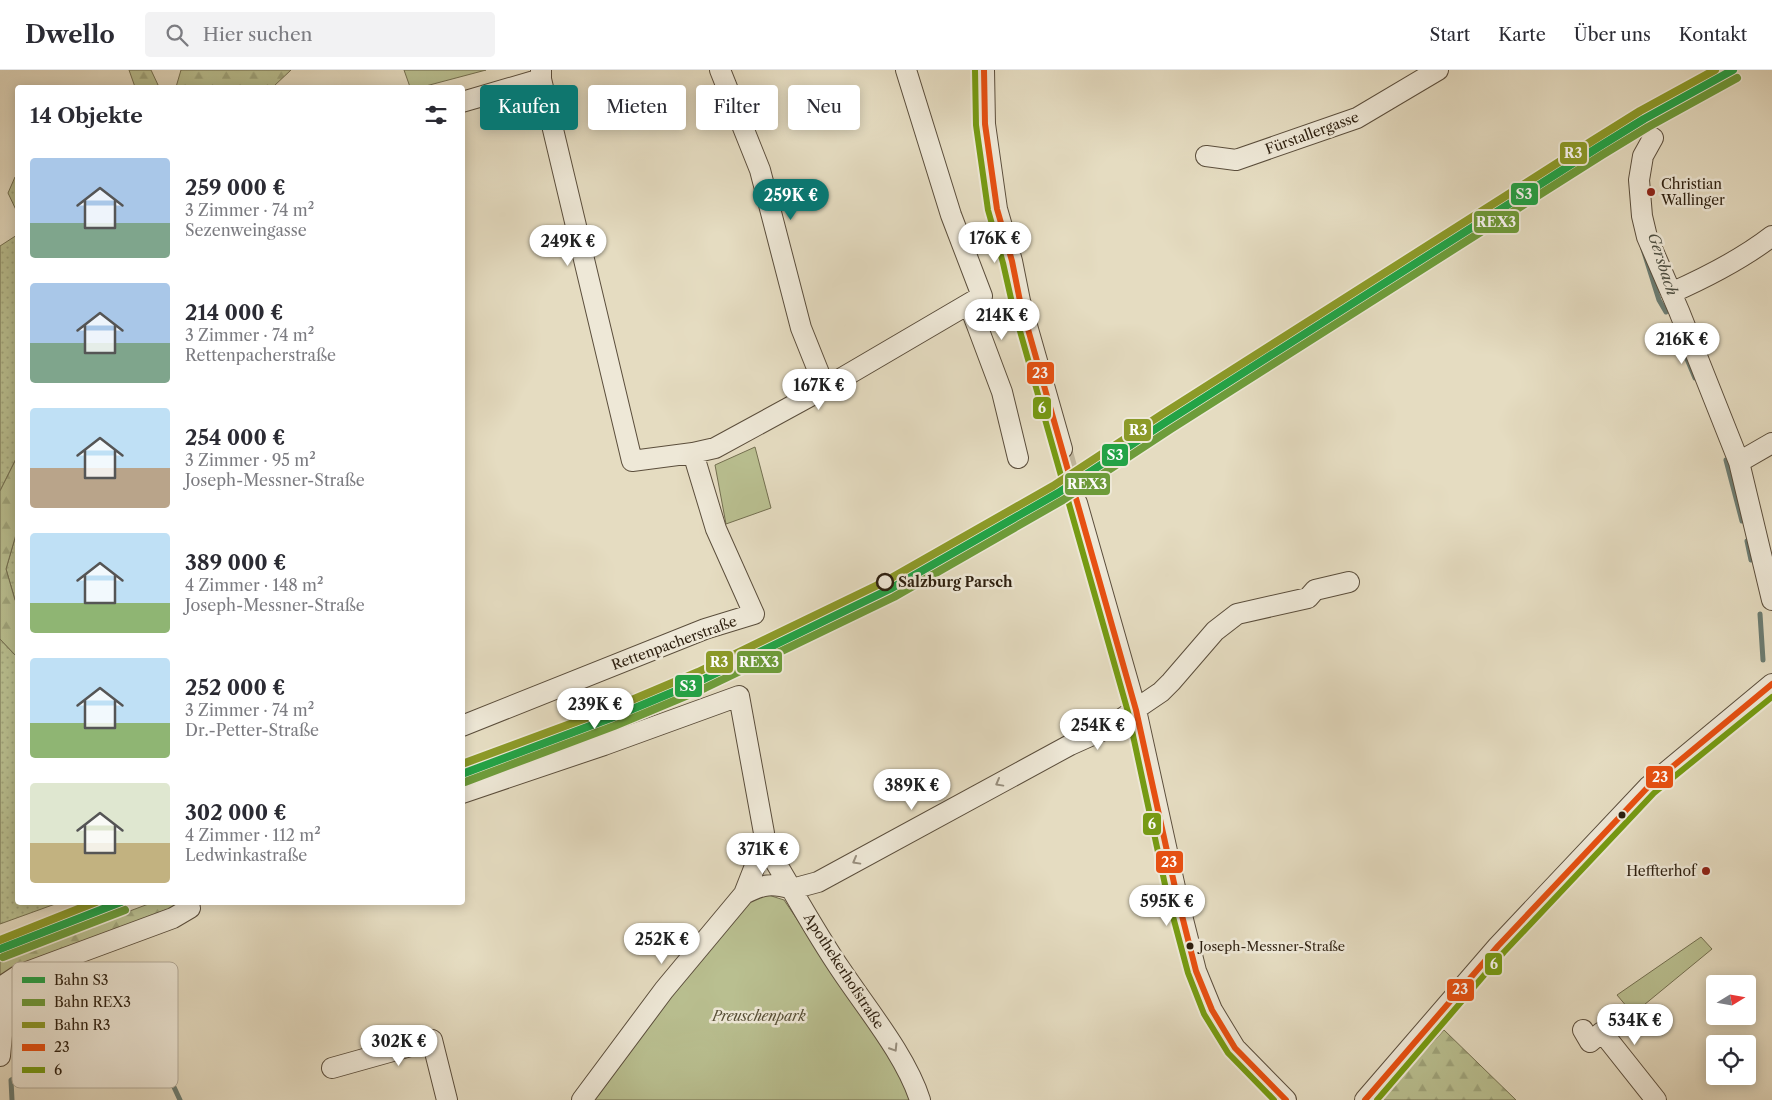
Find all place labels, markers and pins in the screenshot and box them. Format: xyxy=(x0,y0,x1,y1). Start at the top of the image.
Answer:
place label: Christian Wallinger xyxy=(1660,175,1725,209)
pin: 259K € xyxy=(750,178,832,221)
marker: Christian Wallinger xyxy=(1645,186,1657,198)
pin: 176K € xyxy=(954,222,1036,264)
pin: 249K € xyxy=(527,224,609,267)
pin: 214K € xyxy=(961,298,1043,341)
pin: 216K € xyxy=(1641,322,1723,365)
pin: 167K € xyxy=(778,368,860,411)
marker: Salzburg Parsch xyxy=(876,573,894,591)
place label: Salzburg Parsch xyxy=(898,573,1013,591)
pin: 239K € xyxy=(554,688,636,730)
pin: 254K € xyxy=(1057,708,1139,751)
pin: 389K € xyxy=(871,768,953,811)
unlabelled marker xyxy=(1617,810,1627,820)
pin: 371K € xyxy=(722,832,804,875)
place label: Heffterhof xyxy=(1626,862,1698,880)
marker: Heffterhof xyxy=(1700,865,1712,877)
pin: 595K € xyxy=(1126,884,1208,927)
pin: 252K € xyxy=(621,922,703,965)
place label: Joseph-Messner-Straße xyxy=(1197,938,1345,954)
marker: Joseph-Messner-Straße xyxy=(1185,941,1195,951)
pin: 534K € xyxy=(1594,1004,1676,1046)
pin: 302K € xyxy=(358,1024,440,1067)

